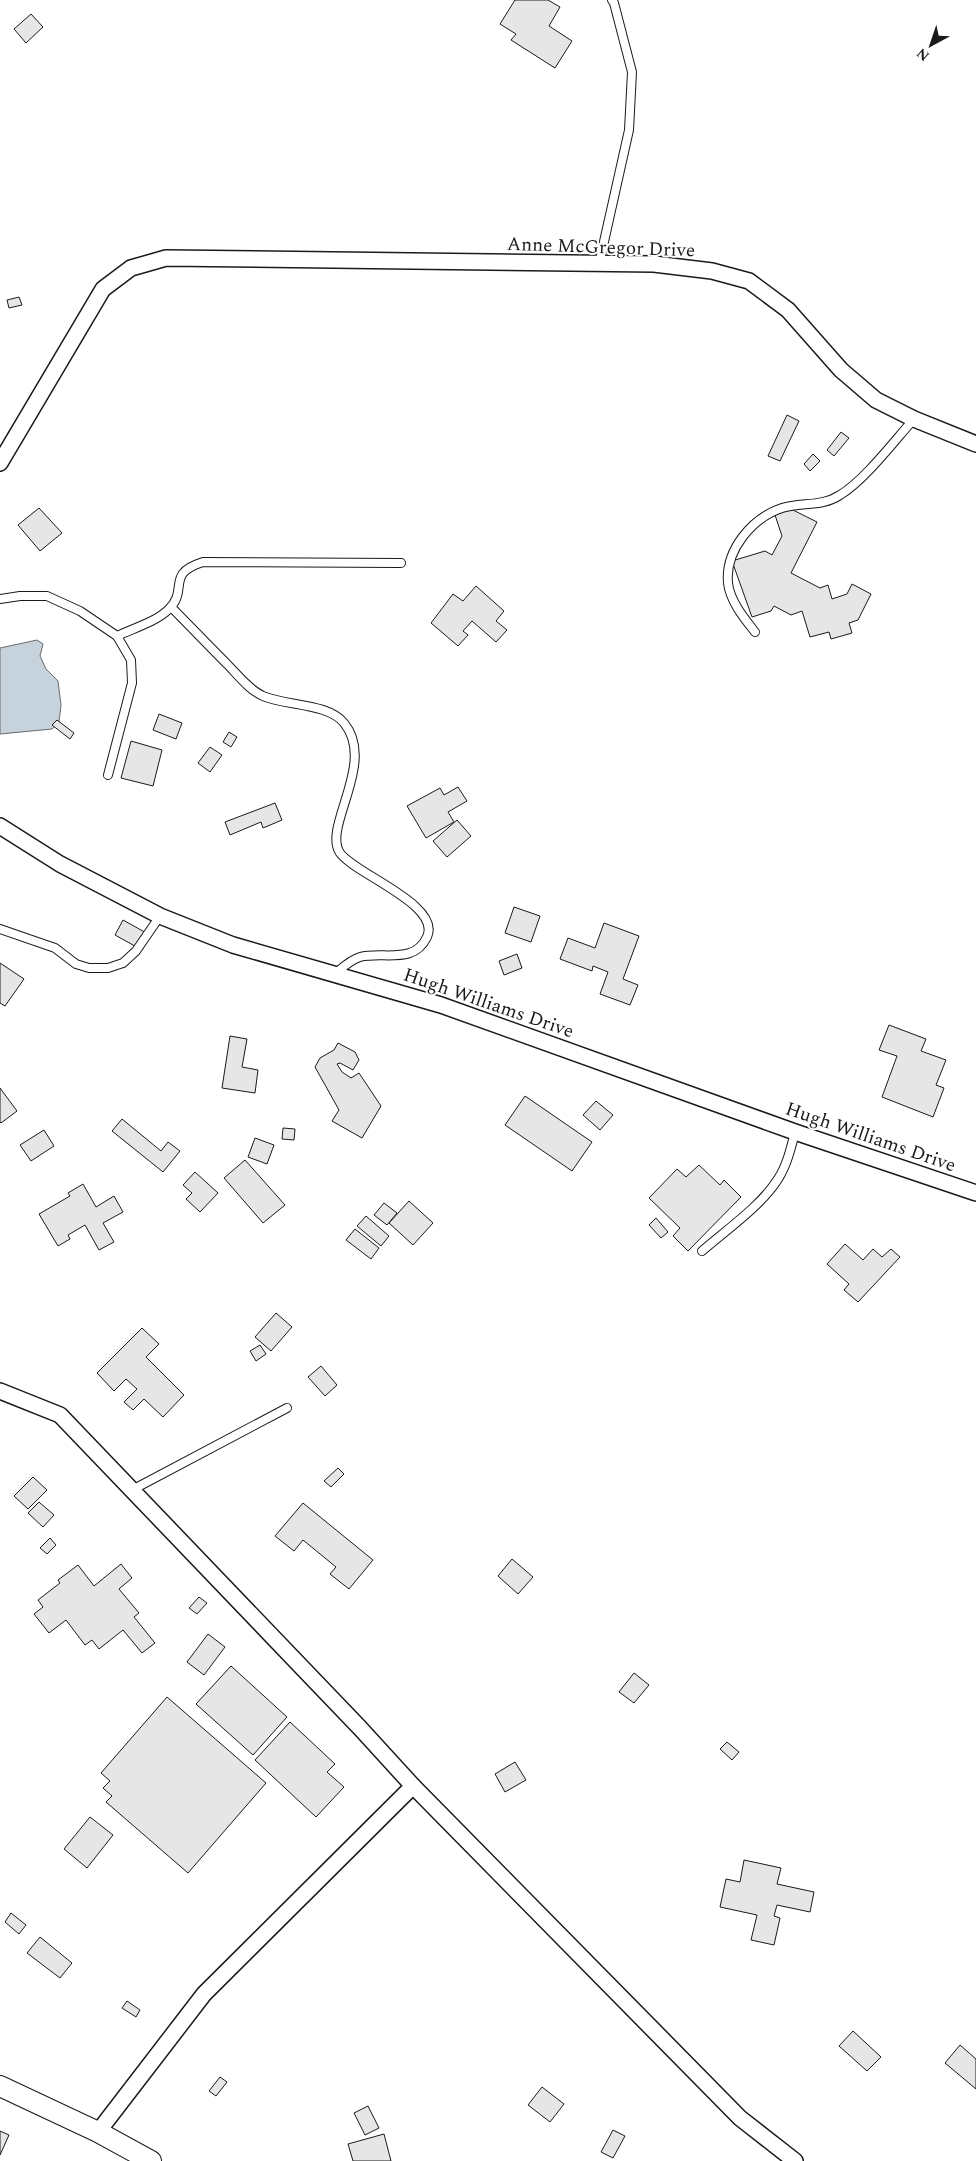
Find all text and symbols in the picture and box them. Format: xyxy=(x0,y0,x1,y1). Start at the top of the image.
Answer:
north arrow xyxy=(906,20,956,70)
text: N xyxy=(912,43,934,66)
street label: Anne McGregor Drive xyxy=(506,230,696,265)
street label: Hugh Williams Drive xyxy=(399,961,578,1046)
street label: Hugh Williams Drive xyxy=(781,1095,960,1180)

